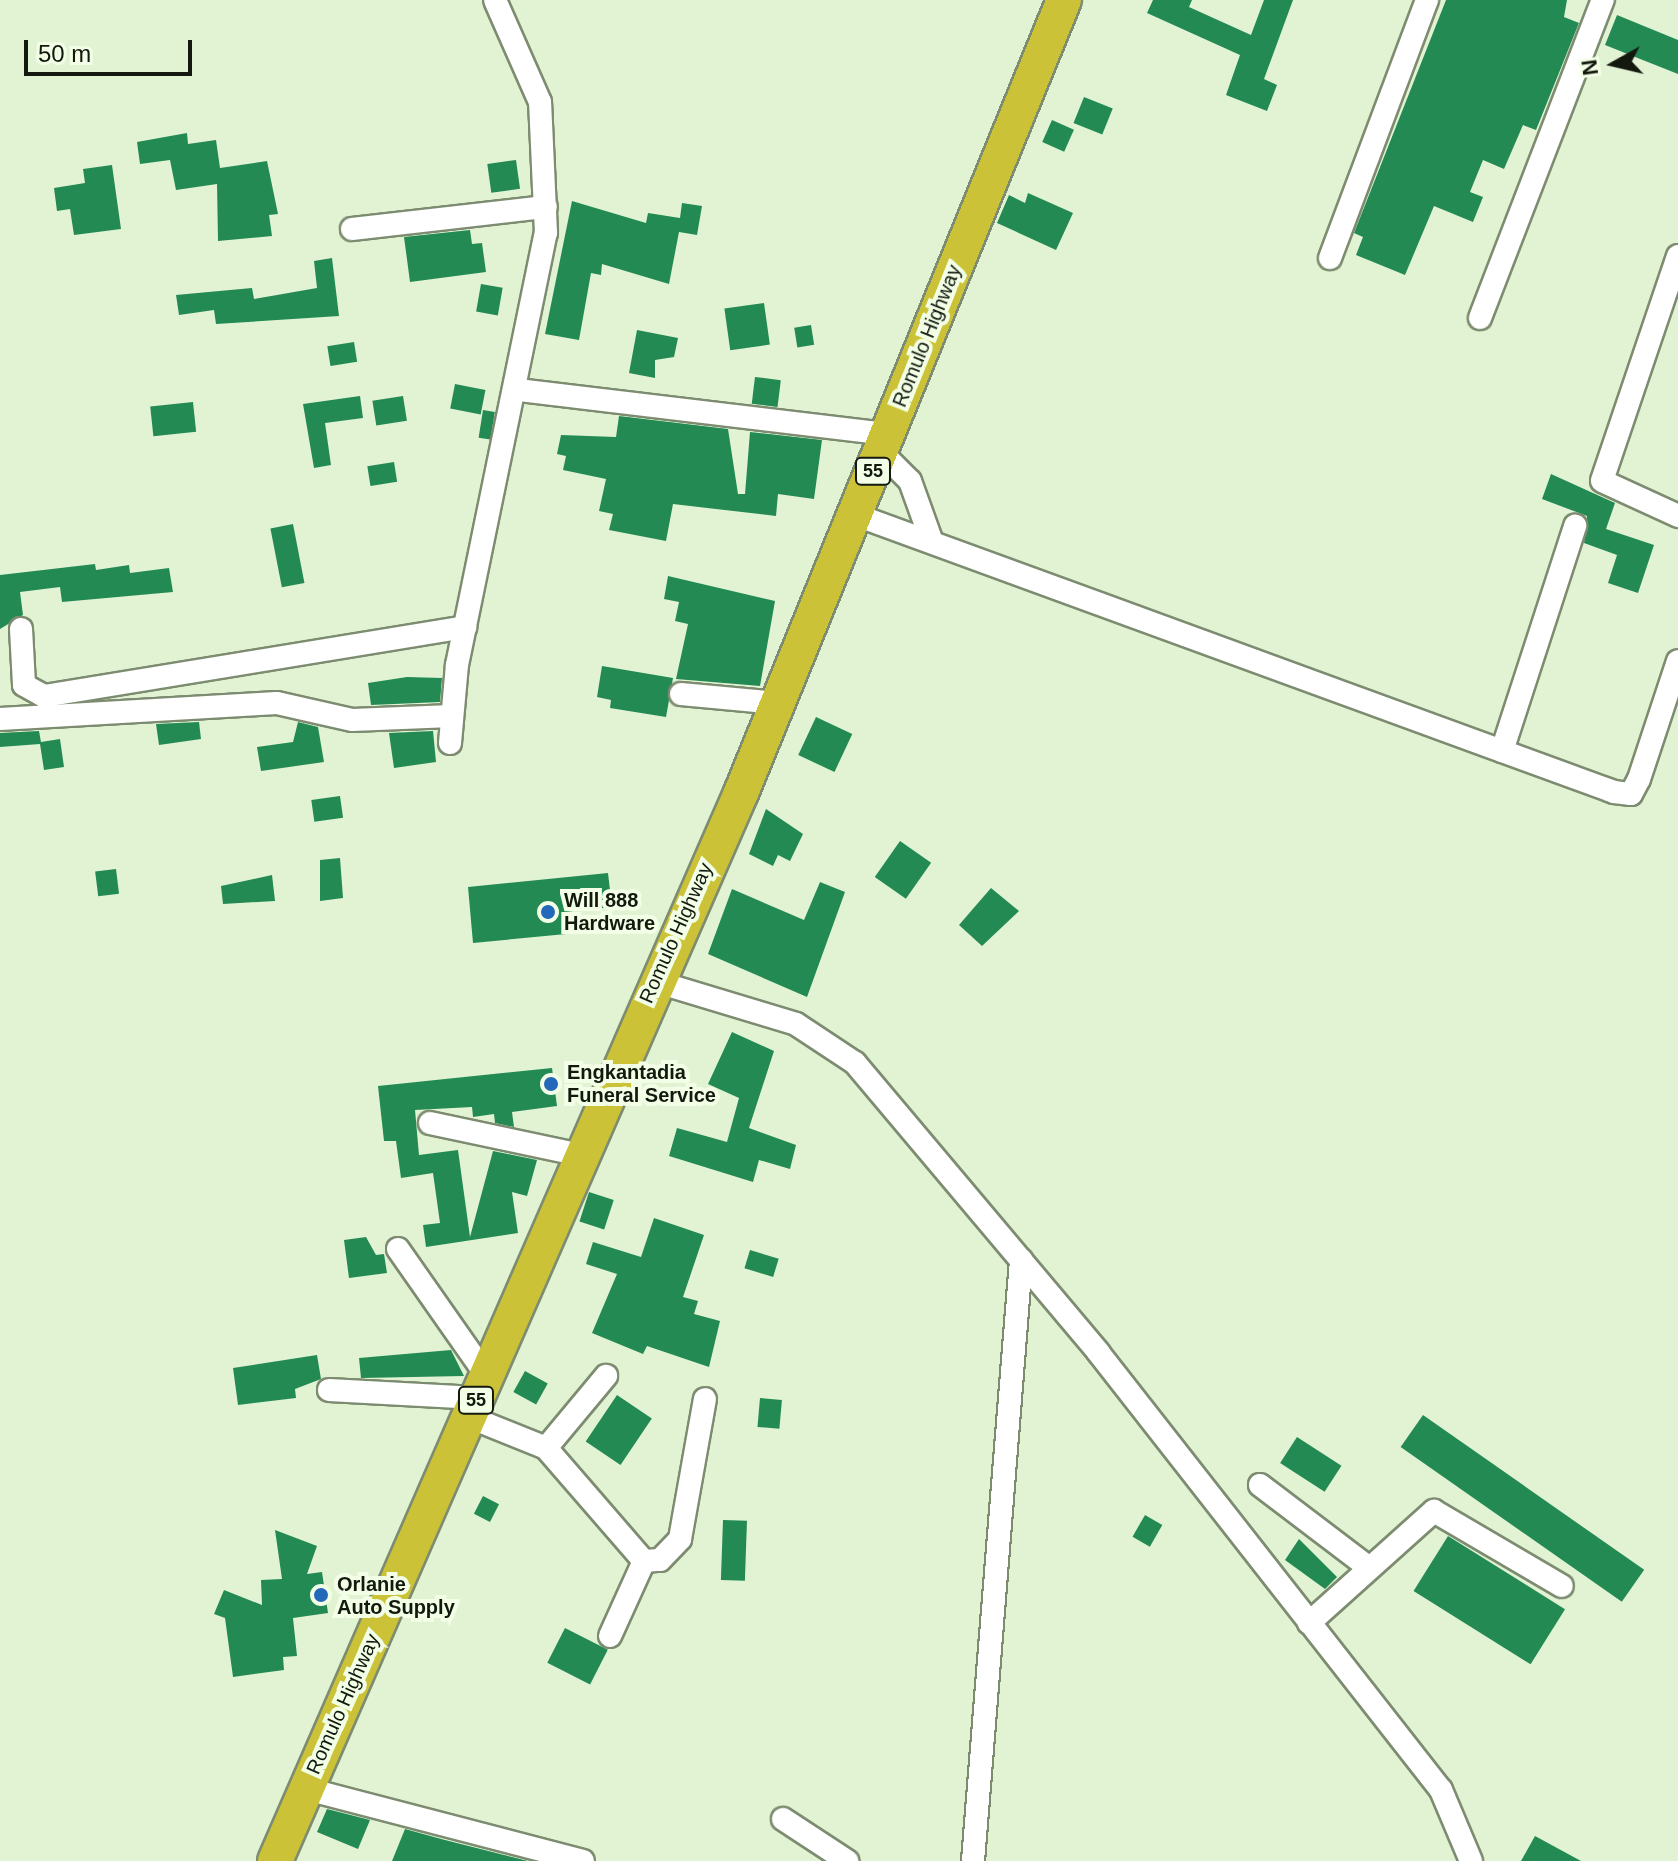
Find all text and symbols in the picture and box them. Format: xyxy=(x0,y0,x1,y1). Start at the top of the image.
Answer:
scale bar xyxy=(28,24,196,74)
north arrow xyxy=(1574,24,1654,104)
text: 50 m xyxy=(38,40,91,67)
text: N xyxy=(1576,58,1603,77)
street label: Romulo Highway xyxy=(888,261,966,411)
road number: 55 xyxy=(853,457,893,485)
street label: Romulo Highway xyxy=(634,859,718,1007)
place label: Will 888 Hardware xyxy=(564,888,655,935)
marker: Will 888 Hardware xyxy=(539,903,557,921)
place label: Engkantadia Funeral Service xyxy=(567,1060,716,1107)
marker: Engkantadia Funeral Service xyxy=(542,1075,560,1093)
road number: 55 xyxy=(456,1386,496,1414)
place label: Orlanie Auto Supply xyxy=(337,1572,455,1619)
marker: Orlanie Auto Supply xyxy=(312,1586,330,1604)
street label: Romulo Highway xyxy=(301,1630,385,1778)

